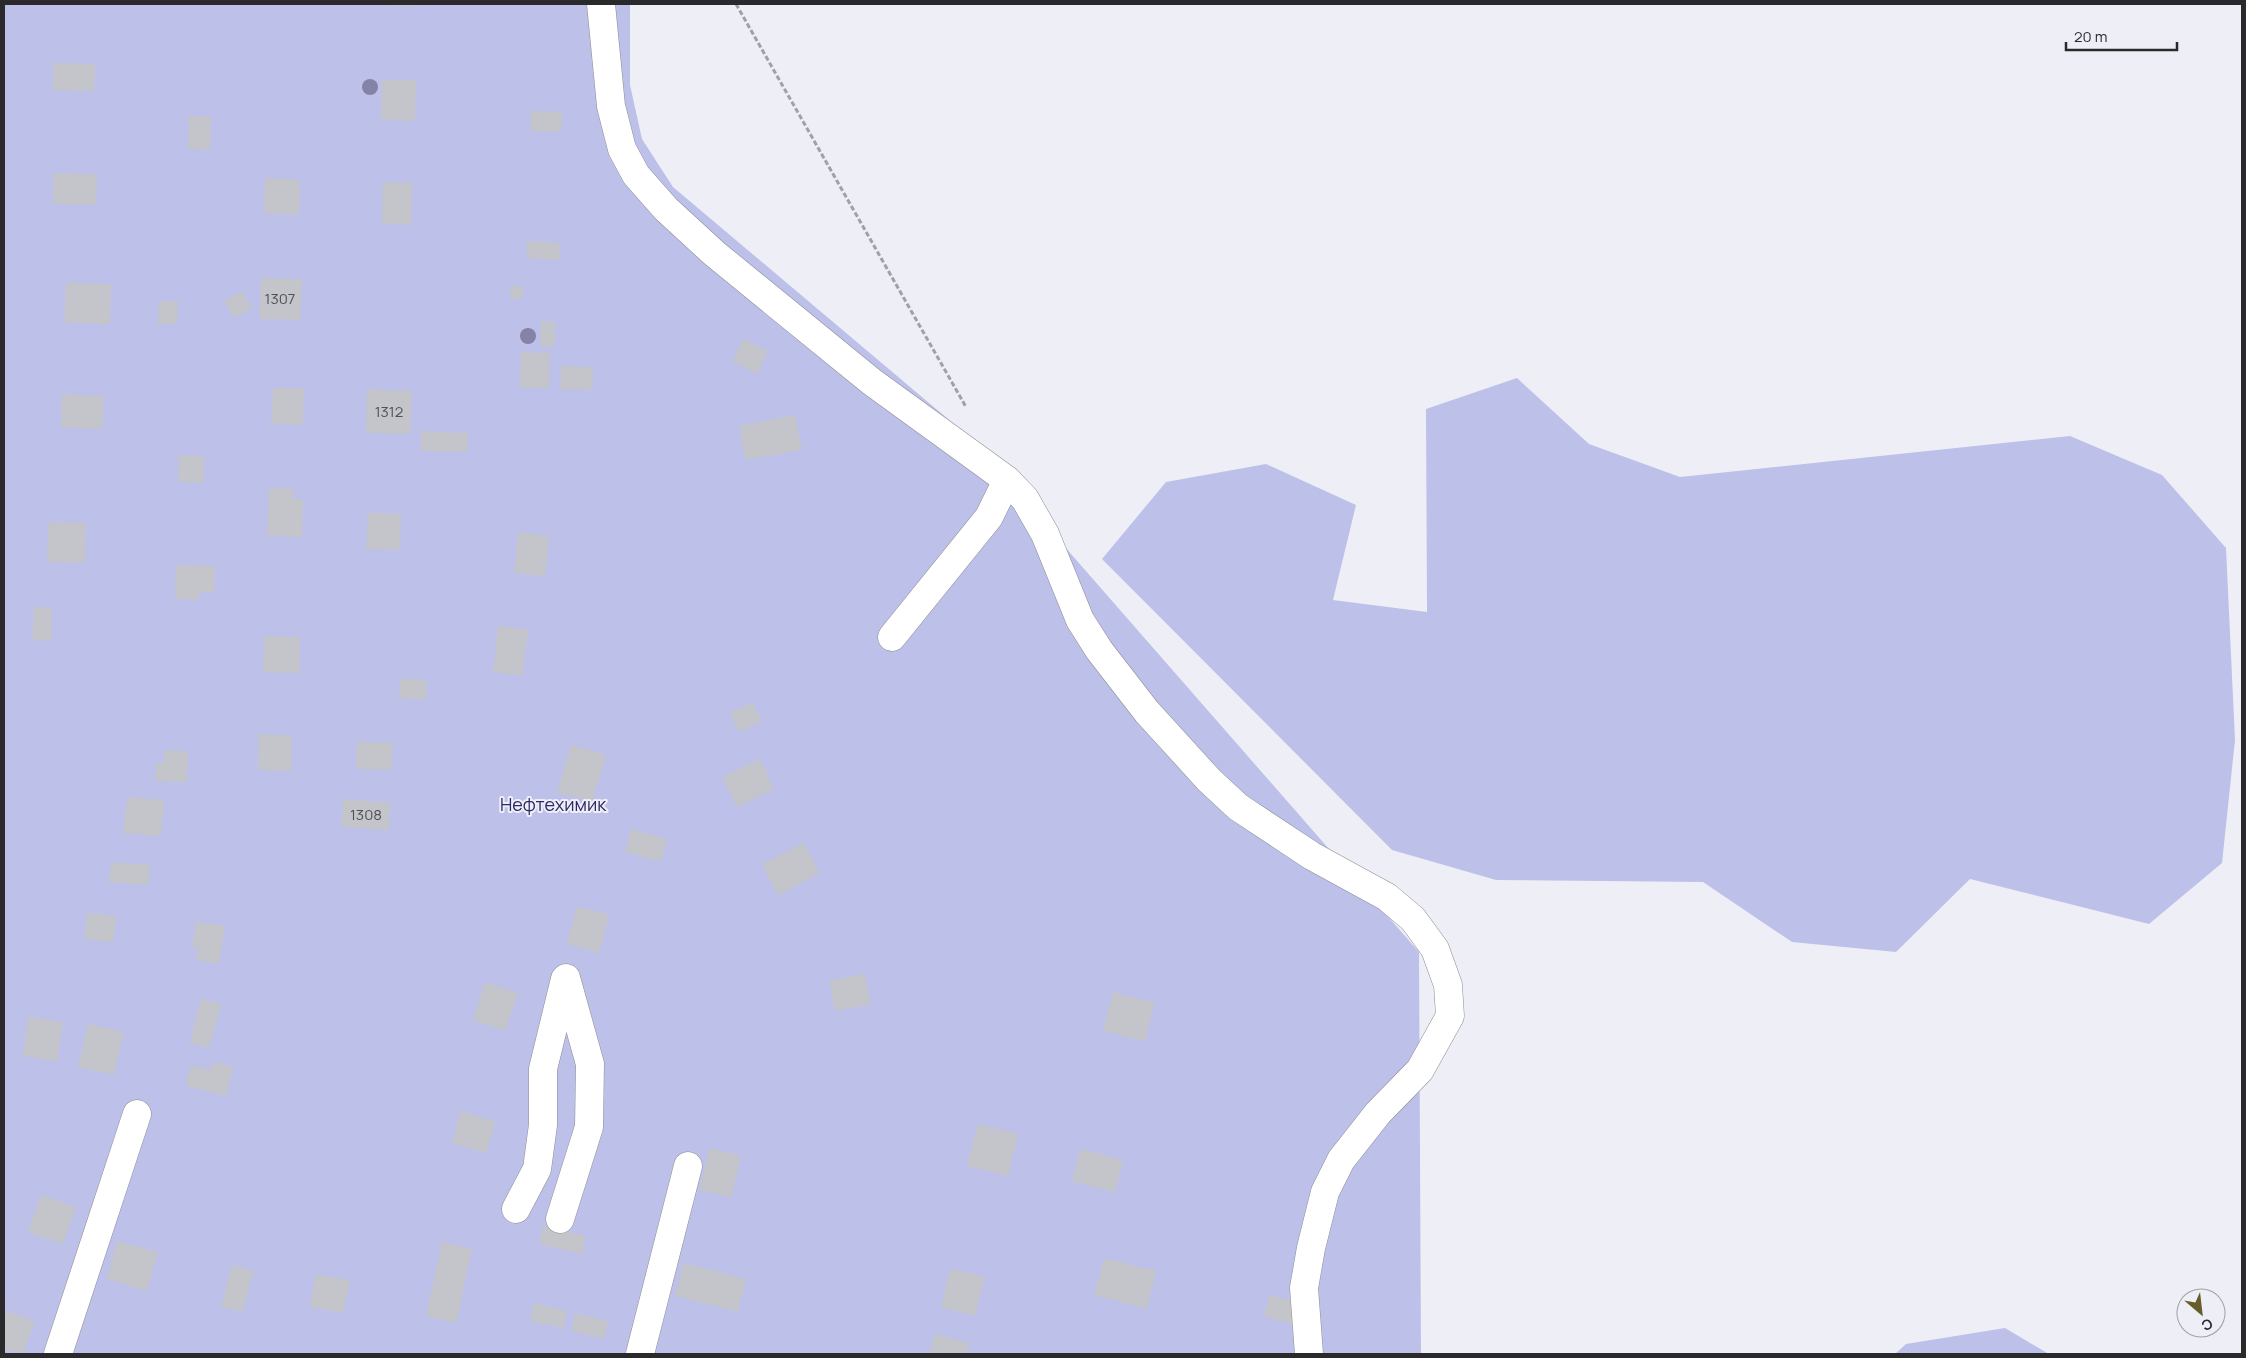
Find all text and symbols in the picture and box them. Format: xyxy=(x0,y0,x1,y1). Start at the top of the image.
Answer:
scale bar xyxy=(2066,20,2177,52)
text: 20 m xyxy=(2074,26,2107,47)
house number: 1307 xyxy=(265,288,295,309)
house number: 1312 xyxy=(375,401,403,422)
park label: Нефтехимик xyxy=(500,792,607,816)
house number: 1308 xyxy=(350,804,382,825)
north arrow xyxy=(2176,1288,2226,1338)
text: С xyxy=(2198,1314,2216,1336)

